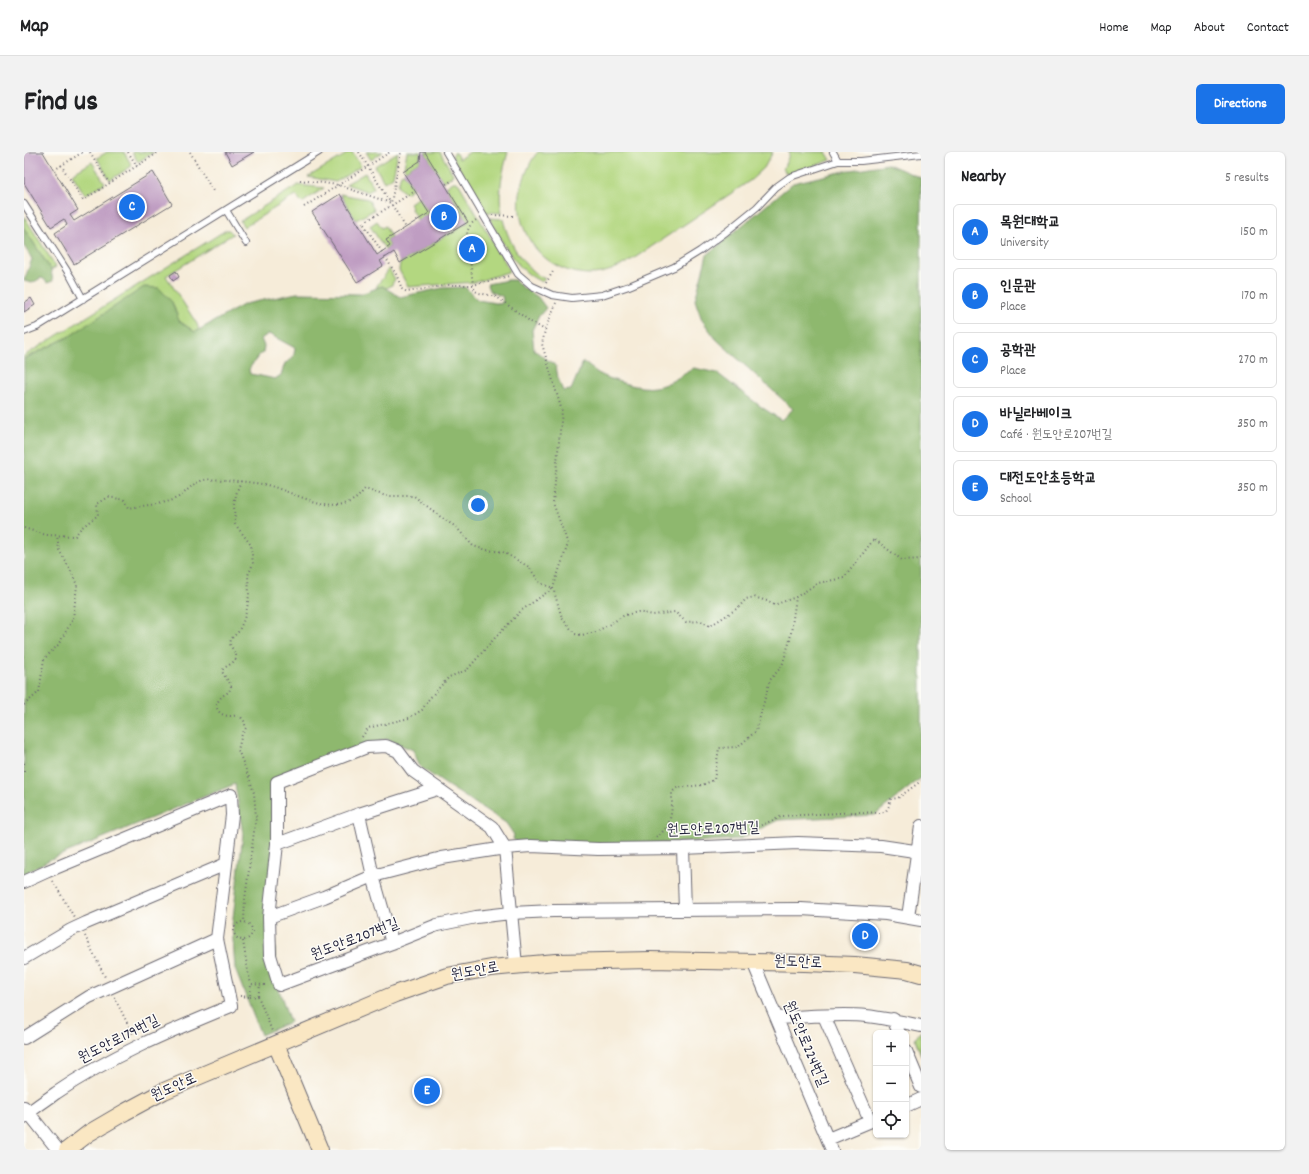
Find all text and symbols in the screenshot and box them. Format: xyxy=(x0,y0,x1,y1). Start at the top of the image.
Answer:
text: Map xyxy=(20,14,49,41)
text: Home xyxy=(1099,18,1128,38)
text: Map xyxy=(1150,18,1172,38)
text: About xyxy=(1194,18,1225,38)
text: Contact xyxy=(1247,18,1289,38)
text: Find us xyxy=(24,84,98,124)
button: Directions xyxy=(1196,84,1285,124)
text: Nearby xyxy=(961,166,1005,190)
text: 5 results xyxy=(1225,169,1269,188)
pin: C xyxy=(119,192,145,222)
pin: B xyxy=(431,202,457,232)
text: 목원대학교 xyxy=(1000,212,1060,234)
text: A xyxy=(971,223,979,242)
text: 150 m xyxy=(1240,223,1268,242)
pin: A xyxy=(459,234,485,264)
text: University xyxy=(1000,234,1049,253)
text: 인문관 xyxy=(1000,276,1036,298)
text: B xyxy=(972,287,978,306)
text: 170 m xyxy=(1241,287,1268,306)
text: Place xyxy=(1000,298,1026,317)
text: 공학관 xyxy=(1000,340,1036,362)
text: C xyxy=(972,351,978,370)
text: 270 m xyxy=(1238,351,1268,370)
text: Place xyxy=(1000,362,1026,381)
text: 바닐라베이크 xyxy=(1000,404,1072,426)
text: D xyxy=(972,415,978,434)
text: 350 m xyxy=(1237,415,1268,434)
text: Café · 원도안로207번길 xyxy=(1000,426,1112,445)
text: 대전도안초등학교 xyxy=(1000,468,1097,490)
text: E xyxy=(972,479,978,498)
text: 350 m xyxy=(1237,479,1268,498)
text: School xyxy=(1000,490,1032,509)
your location xyxy=(468,495,488,515)
street label: 원도안로207번길 xyxy=(666,817,760,843)
street label: 원도안로207번길 xyxy=(308,913,402,967)
pin: D xyxy=(852,921,878,951)
street label: 원도안로 xyxy=(773,951,823,975)
street label: 원도안로 xyxy=(449,957,501,987)
street label: 원도안로224번길 xyxy=(777,997,833,1091)
street label: 원도안로179번길 xyxy=(75,1010,163,1070)
map controls xyxy=(873,1030,909,1138)
button: + xyxy=(873,1030,909,1066)
button: − xyxy=(873,1066,909,1102)
street label: 원도안로 xyxy=(147,1068,201,1108)
pin: E xyxy=(414,1076,440,1106)
button: locate xyxy=(873,1102,909,1138)

